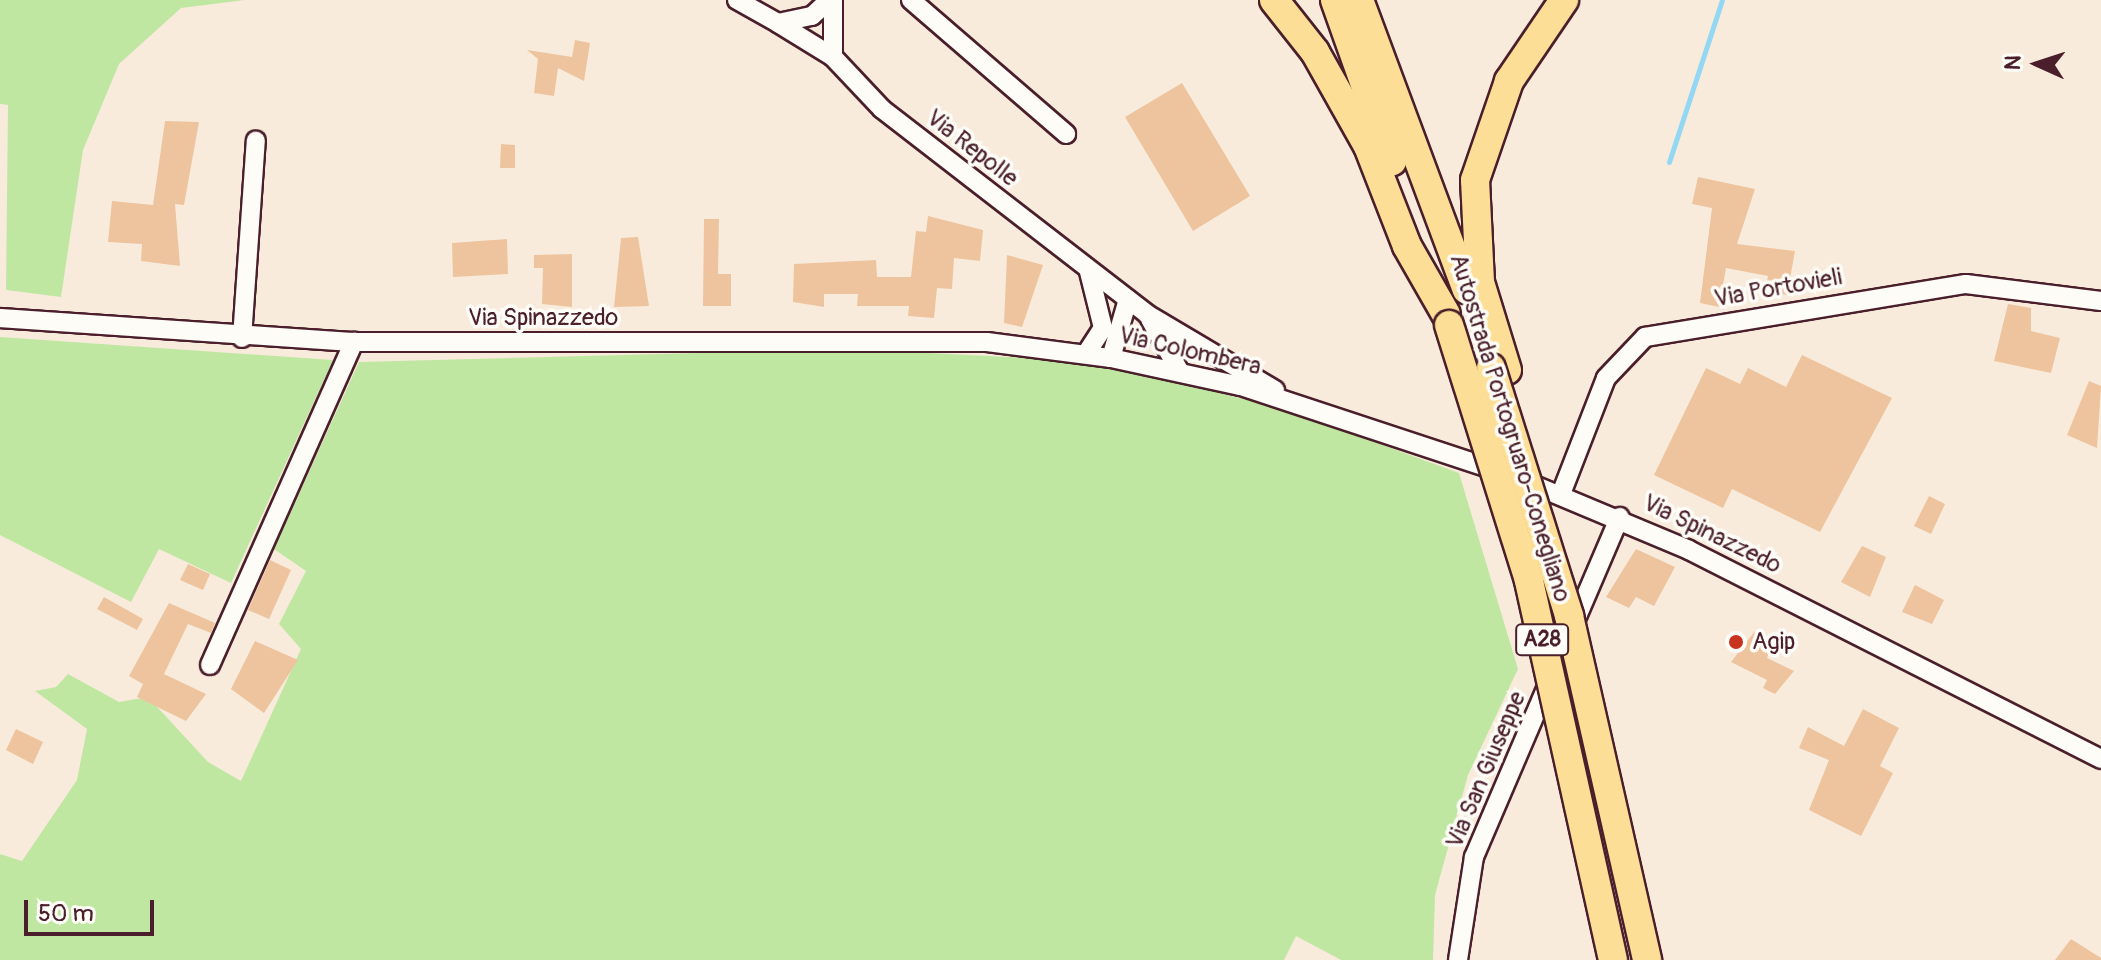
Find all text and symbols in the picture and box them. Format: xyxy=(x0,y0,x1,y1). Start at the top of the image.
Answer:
north arrow xyxy=(1997,24,2077,104)
text: N xyxy=(1999,55,2027,71)
street label: Via Repolle xyxy=(920,103,1024,193)
street label: Autostrada Portogruaro-Conegliano xyxy=(1443,251,1577,605)
street label: Via Portovieli xyxy=(1712,263,1844,313)
street label: Via Spinazzedo xyxy=(468,304,618,332)
street label: Via Colombera xyxy=(1116,321,1264,381)
street label: Via Spinazzedo xyxy=(1638,488,1786,580)
road number: A28 xyxy=(1514,622,1570,658)
place label: Agip xyxy=(1752,628,1795,656)
marker: Agip xyxy=(1727,633,1745,651)
street label: Via San Giuseppe xyxy=(1440,687,1532,853)
scale bar xyxy=(28,884,158,934)
text: 50 m xyxy=(38,899,94,928)

